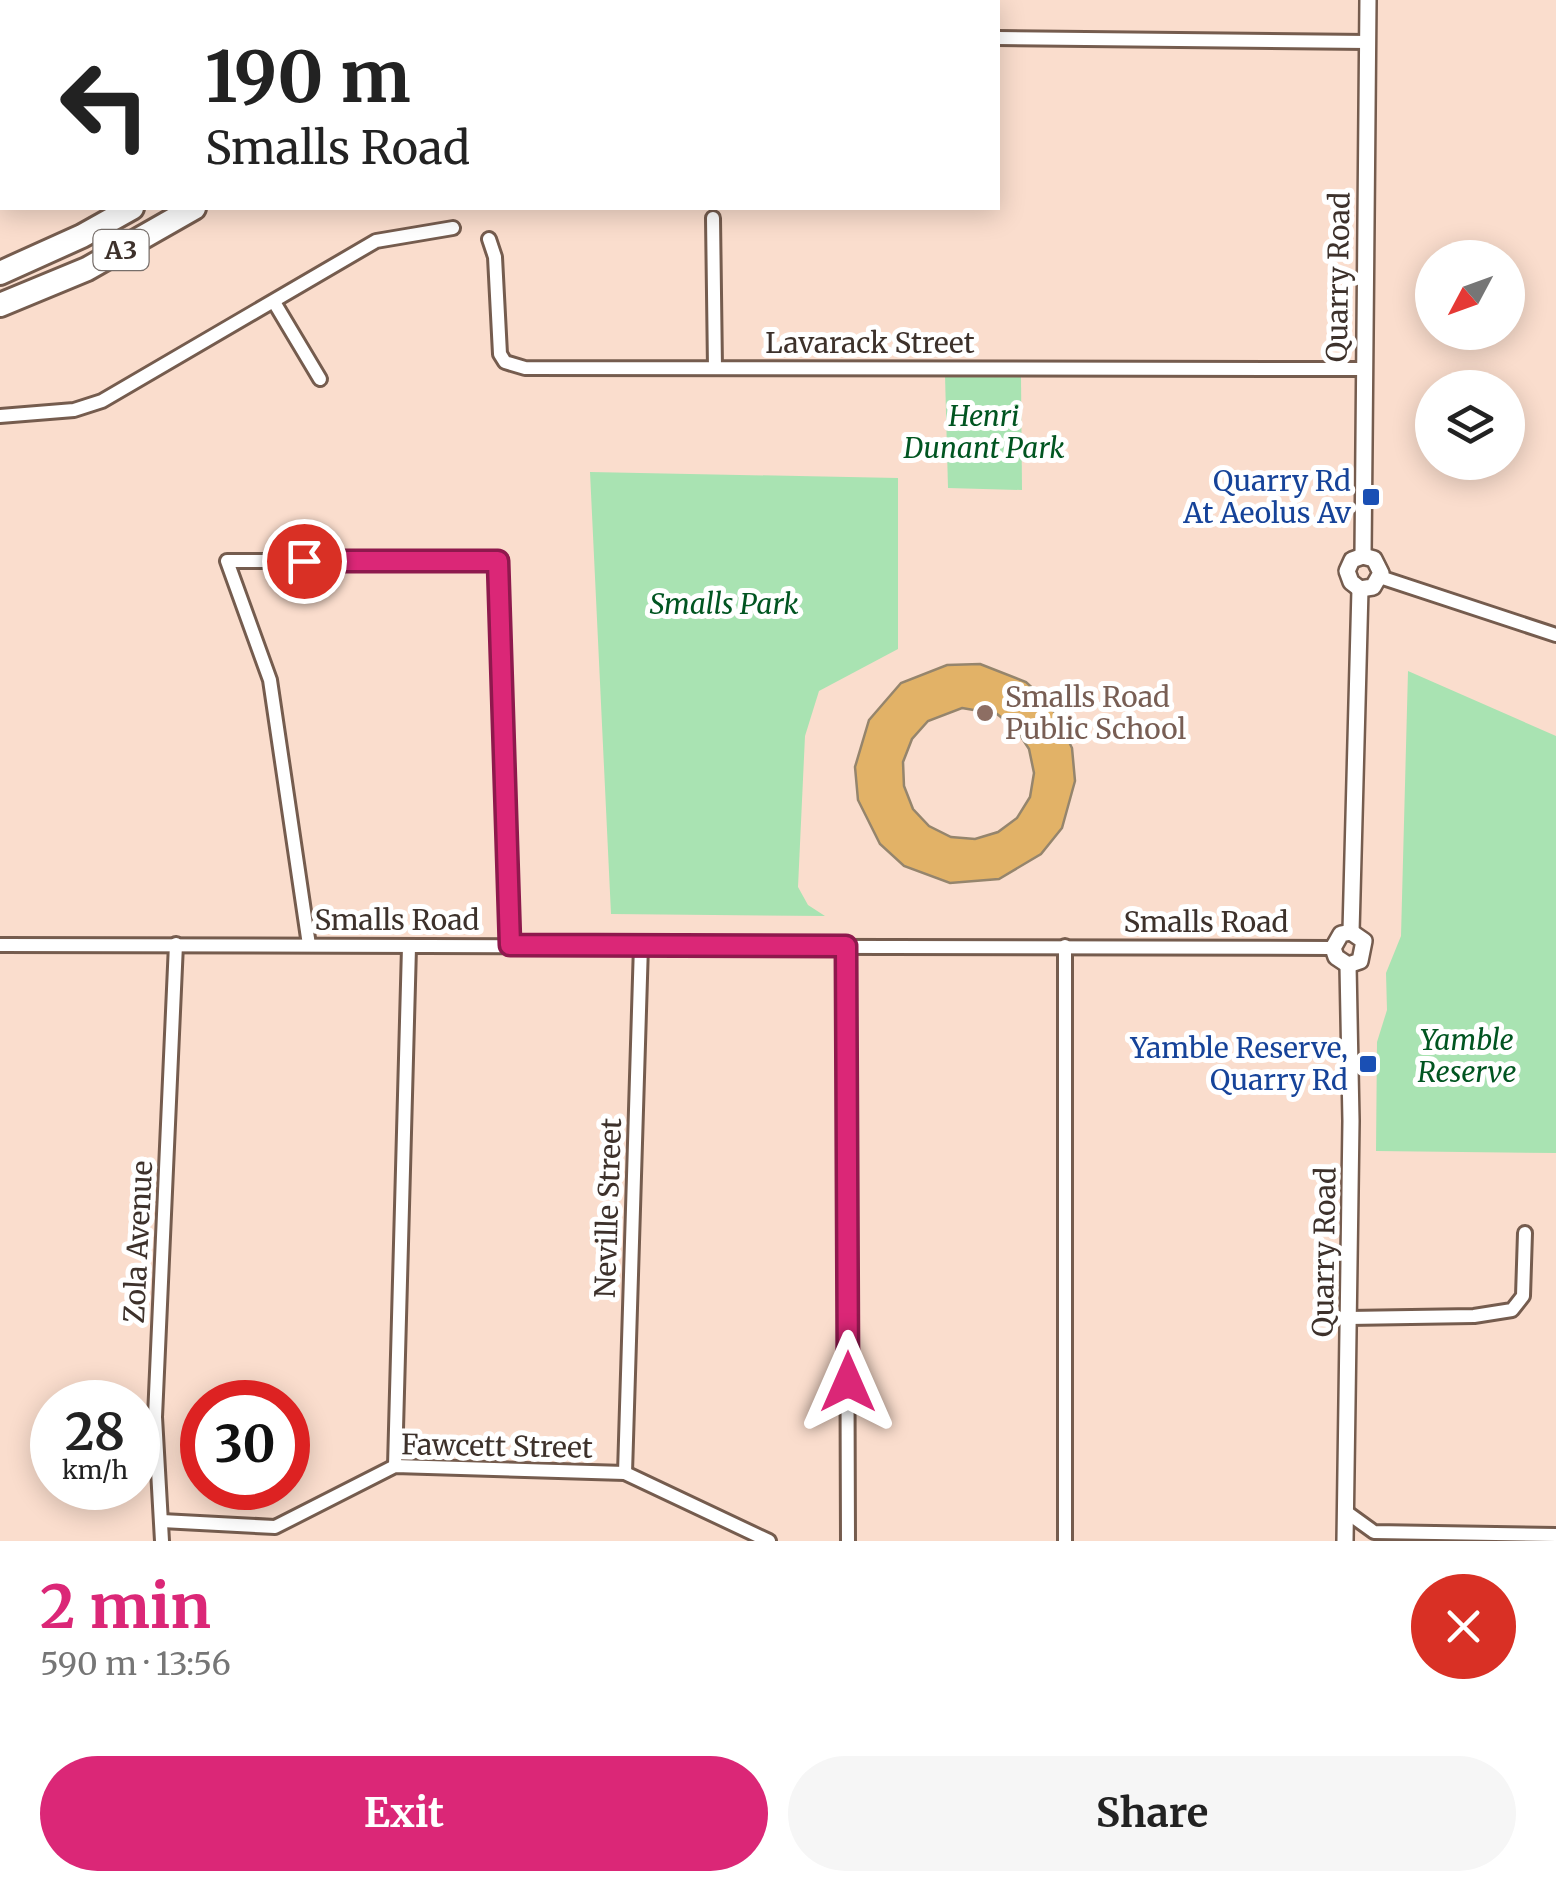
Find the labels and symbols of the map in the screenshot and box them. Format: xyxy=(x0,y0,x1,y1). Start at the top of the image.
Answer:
street label: Quarry Road xyxy=(1319,192,1357,362)
road number: A3 xyxy=(94,230,148,270)
north arrow xyxy=(1415,240,1525,350)
street label: Lavarack Street xyxy=(765,325,975,361)
park label: Henri Dunant Park xyxy=(903,398,1064,466)
place label: Quarry Rd At Aeolus Av xyxy=(1182,463,1352,531)
marker: Quarry Rd At Aeolus Av xyxy=(1360,486,1382,508)
pin xyxy=(262,519,347,604)
park label: Smalls Park xyxy=(649,586,799,622)
place label: Smalls Road Public School xyxy=(1005,679,1186,747)
marker: Smalls Road Public School xyxy=(974,702,996,724)
street label: Smalls Road xyxy=(315,902,480,938)
street label: Smalls Road xyxy=(1124,904,1289,940)
park label: Yamble Reserve xyxy=(1418,1022,1516,1090)
place label: Yamble Reserve, Quarry Rd xyxy=(1129,1030,1348,1098)
marker: Yamble Reserve, Quarry Rd xyxy=(1357,1053,1379,1075)
street label: Neville Street xyxy=(587,1117,629,1299)
street label: Zola Avenue xyxy=(116,1160,160,1324)
street label: Quarry Road xyxy=(1305,1167,1343,1337)
position arrow xyxy=(796,1330,900,1434)
speed limit sign: 30 xyxy=(180,1380,310,1510)
street label: Fawcett Street xyxy=(401,1426,593,1466)

